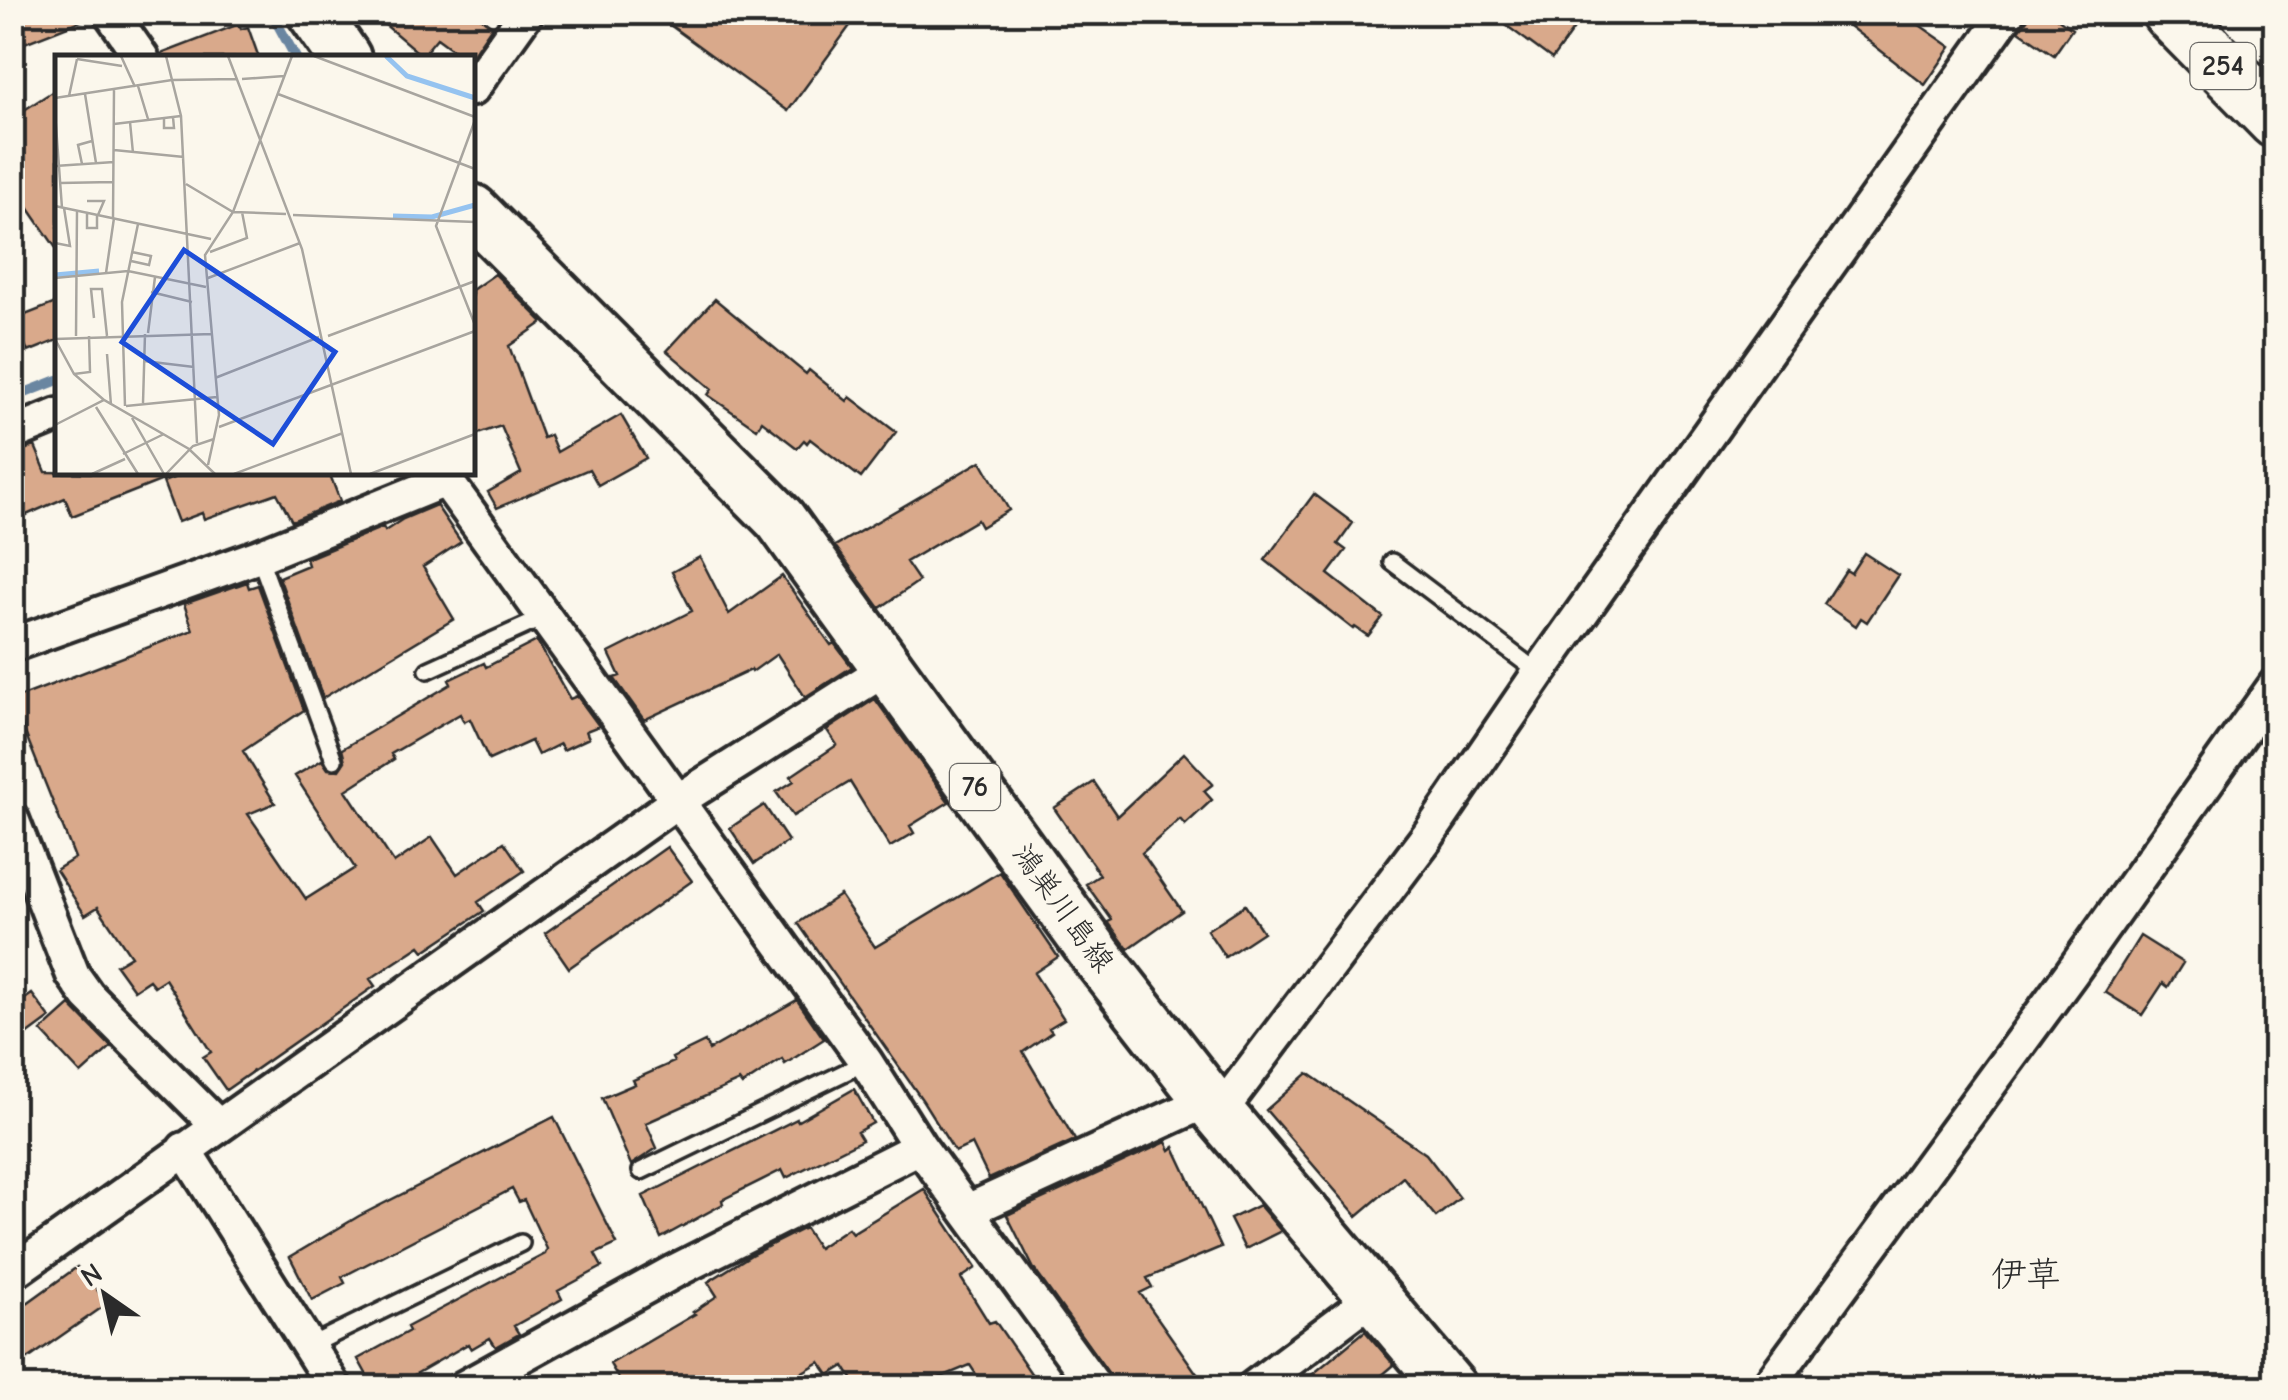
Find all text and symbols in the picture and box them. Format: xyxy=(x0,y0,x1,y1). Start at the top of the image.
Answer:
road number: 254 xyxy=(2190,43,2256,89)
inset map xyxy=(55,55,475,475)
road number: 76 xyxy=(950,764,1000,810)
street label: 鴻巣川島線 xyxy=(1005,837,1121,979)
north arrow xyxy=(55,1245,155,1345)
district label: 伊草 xyxy=(1991,1254,2061,1295)
text: N xyxy=(75,1257,108,1293)

